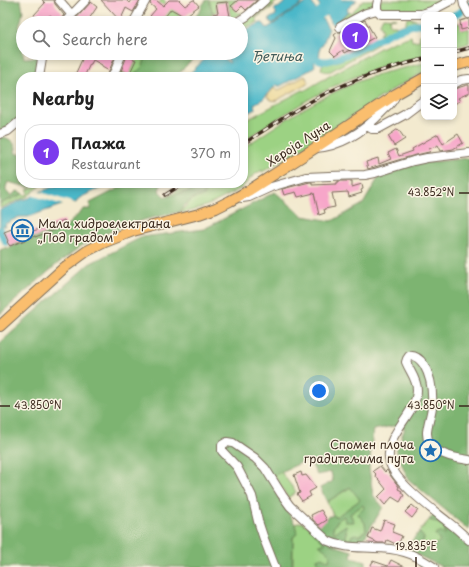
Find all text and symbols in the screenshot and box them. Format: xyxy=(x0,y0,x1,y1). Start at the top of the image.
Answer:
map controls xyxy=(421,12,457,120)
button: + xyxy=(421,12,457,48)
search box xyxy=(16,16,248,60)
pin: 1 xyxy=(342,21,368,51)
icon: search xyxy=(30,27,52,49)
text: Search here xyxy=(62,27,148,50)
water label: Ђетиња xyxy=(252,46,303,65)
button: − xyxy=(421,48,457,84)
button: layers xyxy=(421,84,457,120)
text: Nearby xyxy=(32,85,94,111)
street label: Хероја Луна xyxy=(263,115,334,170)
text: Плажа xyxy=(71,131,126,154)
text: 1 xyxy=(43,143,49,162)
text: 370 m xyxy=(190,143,231,162)
text: Restaurant xyxy=(71,154,141,173)
text: 43.852°N xyxy=(408,184,455,199)
place label: Мала хидроелектрана „Под градом” xyxy=(38,214,171,246)
museum icon: Мала хидроелектрана „Под градом” xyxy=(10,217,36,243)
your location xyxy=(309,381,329,401)
text: 43.850°N xyxy=(14,397,62,412)
text: 43.850°N xyxy=(407,397,455,412)
place label: Спомен плоча градитељима пута xyxy=(304,435,415,467)
place icon: Спомен плоча градитељима пута xyxy=(417,438,443,464)
text: 19.835°E xyxy=(395,538,437,553)

